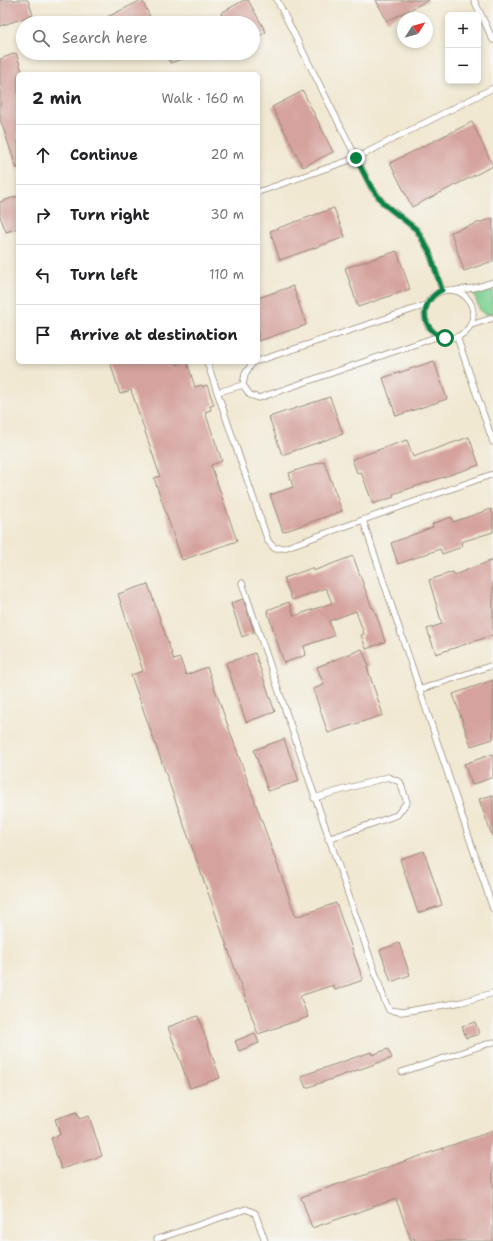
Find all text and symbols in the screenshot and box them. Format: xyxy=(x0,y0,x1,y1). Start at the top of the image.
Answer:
north arrow xyxy=(397,12,433,48)
map controls xyxy=(445,12,481,84)
button: + xyxy=(445,12,481,48)
search box xyxy=(16,16,260,60)
icon: search xyxy=(30,27,52,49)
text: Search here xyxy=(62,28,148,48)
button: − xyxy=(445,48,481,84)
text: 2 min xyxy=(32,87,82,109)
text: Walk · 160 m xyxy=(162,90,244,107)
icon: ahead xyxy=(32,144,54,166)
text: Continue xyxy=(70,145,138,165)
text: 20 m xyxy=(211,146,244,163)
route end xyxy=(347,149,365,167)
icon: right xyxy=(32,204,54,226)
text: Turn right xyxy=(70,205,150,225)
text: 30 m xyxy=(210,206,244,223)
icon: left xyxy=(32,264,54,286)
text: Turn left xyxy=(70,265,138,285)
text: 110 m xyxy=(209,266,244,283)
icon: arrive xyxy=(32,324,54,346)
text: Arrive at destination xyxy=(70,325,238,345)
route start xyxy=(436,329,454,347)

